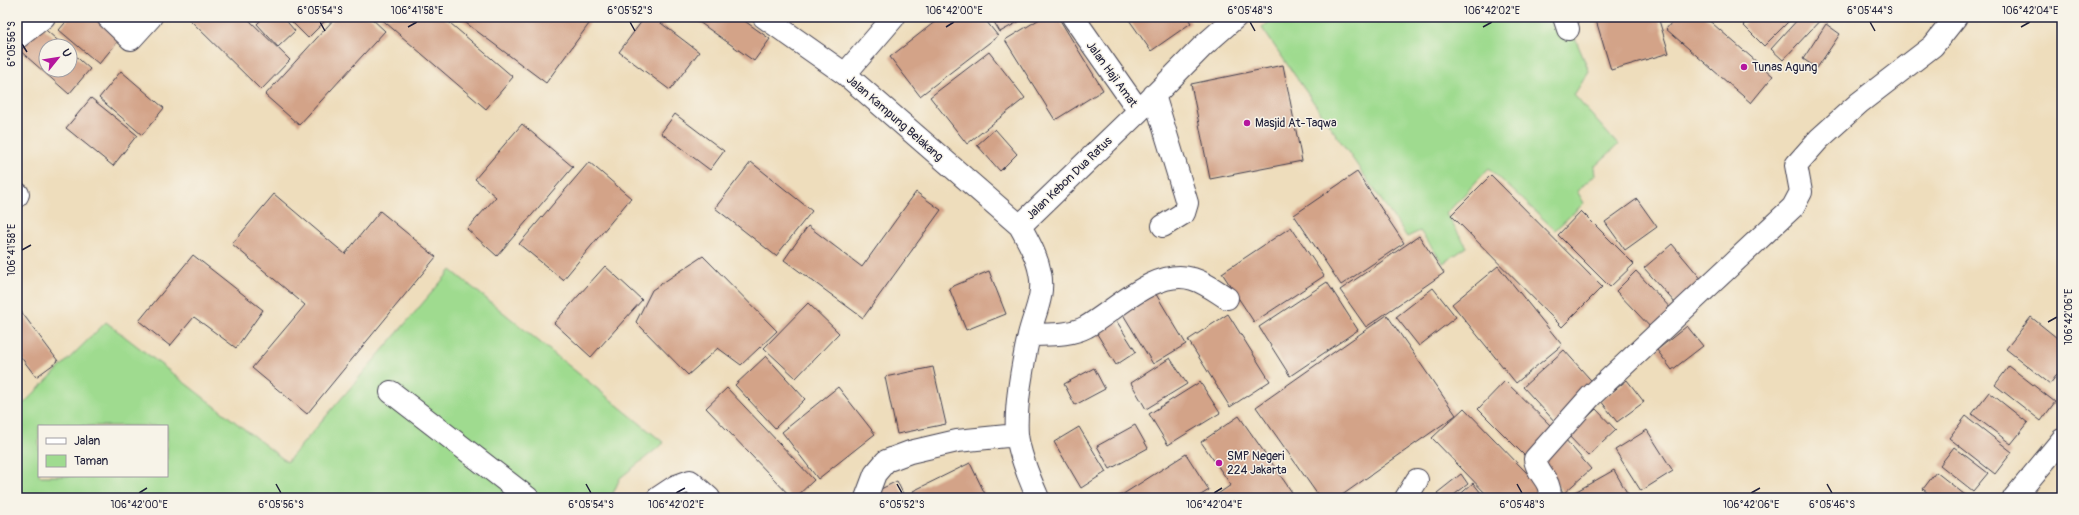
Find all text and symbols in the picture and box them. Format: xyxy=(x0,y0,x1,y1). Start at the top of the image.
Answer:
text: 6°05'54"S xyxy=(297,5,343,17)
text: 106°41'58"E xyxy=(391,5,443,17)
text: 6°05'52"S xyxy=(607,5,653,17)
text: 106°42'00"E xyxy=(925,5,983,17)
text: 6°05'48"S xyxy=(1227,5,1273,17)
text: 106°42'02"E xyxy=(1464,5,1520,17)
text: 6°05'44"S xyxy=(1847,5,1893,17)
text: 106°42'04"E xyxy=(2002,5,2058,17)
text: 6°05'56"S xyxy=(6,21,18,67)
north arrow xyxy=(38,38,78,78)
street label: Jalan Haji Amat xyxy=(1083,38,1141,110)
text: U xyxy=(59,47,74,60)
place label: Tunas Agung xyxy=(1752,60,1817,75)
marker: Tunas Agung xyxy=(1739,62,1749,72)
street label: Jalan Kampung Belakang xyxy=(843,72,946,165)
place label: Masjid At-Taqwa xyxy=(1255,116,1337,131)
marker: Masjid At-Taqwa xyxy=(1242,118,1252,128)
street label: Jalan Kebon Dua Ratus xyxy=(1023,133,1116,223)
text: 106°41'58"E xyxy=(6,224,18,276)
text: 106°42'06"E xyxy=(2063,289,2075,345)
legend xyxy=(38,425,168,477)
text: Jalan xyxy=(74,434,100,449)
place label: SMP Negeri 224 Jakarta xyxy=(1227,449,1287,478)
text: Taman xyxy=(74,454,108,469)
marker: SMP Negeri 224 Jakarta xyxy=(1214,458,1224,468)
text: 106°42'00"E xyxy=(110,499,168,511)
text: 6°05'56"S xyxy=(258,499,304,511)
text: 6°05'54"S xyxy=(568,499,614,511)
text: 106°42'02"E xyxy=(648,499,704,511)
text: 6°05'52"S xyxy=(879,499,925,511)
text: 106°42'04"E xyxy=(1186,499,1242,511)
text: 6°05'48"S xyxy=(1499,499,1545,511)
text: 106°42'06"E xyxy=(1723,499,1779,511)
text: 6°05'46"S xyxy=(1809,499,1855,511)

